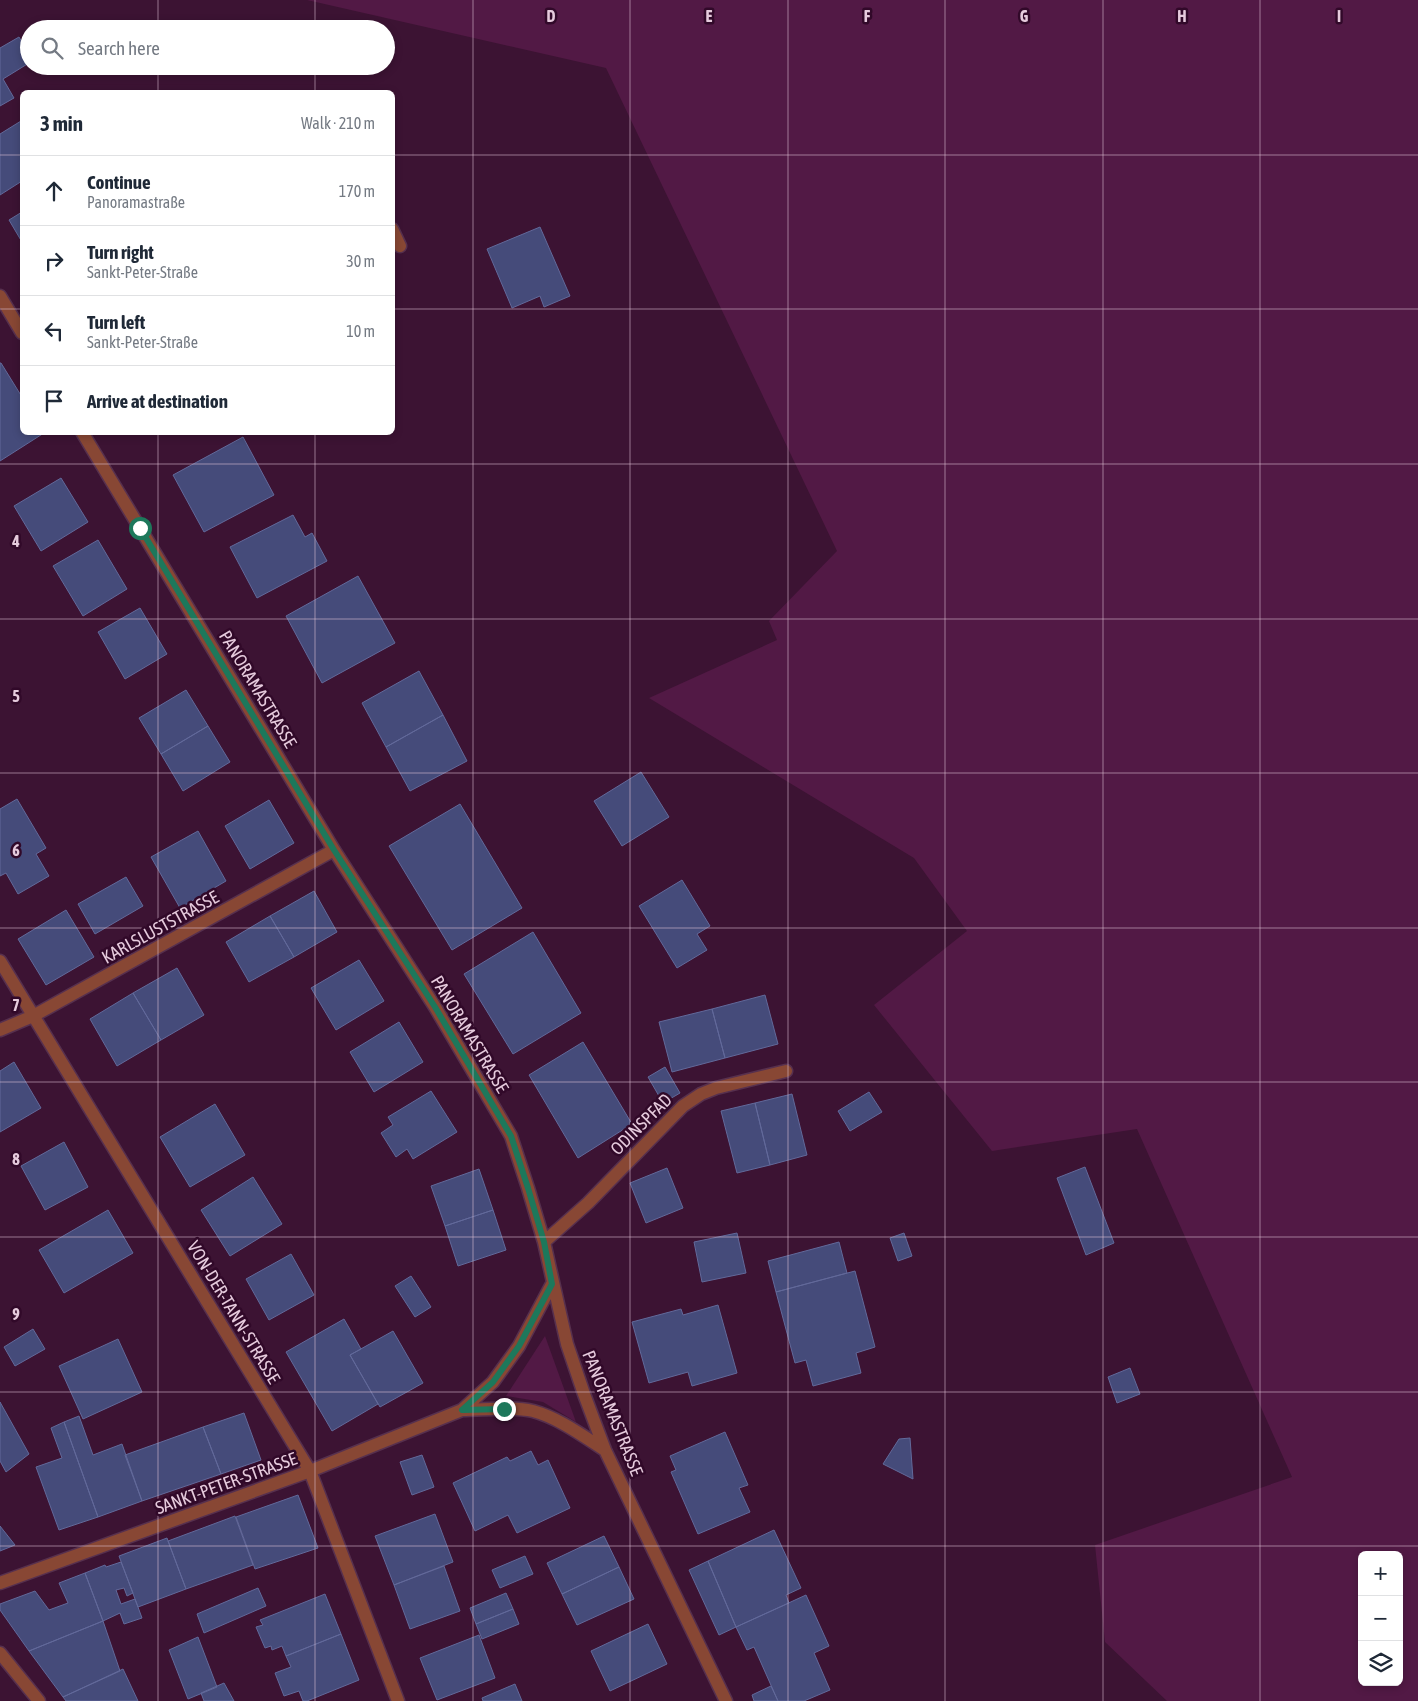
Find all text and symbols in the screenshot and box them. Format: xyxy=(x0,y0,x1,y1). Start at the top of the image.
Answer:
text: D xyxy=(547,7,556,25)
text: E xyxy=(706,7,713,25)
text: F xyxy=(864,7,871,25)
text: G xyxy=(1020,7,1029,25)
text: H xyxy=(1177,7,1187,25)
text: I xyxy=(1337,7,1341,25)
search box xyxy=(20,20,395,75)
icon: search xyxy=(38,34,66,62)
text: Search here xyxy=(78,37,160,59)
text: 3 min xyxy=(40,111,83,135)
text: Walk · 210 m xyxy=(301,114,375,132)
text: Continue xyxy=(87,171,151,193)
icon: ahead xyxy=(40,177,68,205)
text: 170 m xyxy=(339,182,375,200)
text: Panoramastraße xyxy=(87,193,185,211)
text: Turn right xyxy=(87,241,154,263)
icon: right xyxy=(40,247,68,275)
text: 30 m xyxy=(346,252,375,270)
text: Sankt-Peter-Straße xyxy=(87,263,198,281)
text: Turn left xyxy=(87,311,145,333)
icon: left xyxy=(40,317,68,345)
text: 10 m xyxy=(346,322,375,340)
text: Sankt-Peter-Straße xyxy=(87,333,198,351)
icon: arrive xyxy=(40,387,68,415)
text: Arrive at destination xyxy=(87,390,228,412)
route start xyxy=(129,517,152,540)
text: 4 xyxy=(11,532,20,550)
street label: PANORAMASTRASSE xyxy=(215,627,301,752)
text: 5 xyxy=(12,687,20,705)
text: 6 xyxy=(12,841,20,859)
street label: KARLSLUSTSTRASSE xyxy=(98,886,222,968)
street label: PANORAMASTRASSE xyxy=(427,972,513,1097)
text: 7 xyxy=(12,996,20,1014)
street label: ODINSPFAD xyxy=(606,1089,676,1159)
text: 8 xyxy=(12,1150,20,1168)
street label: VON-DER-TANN-STRASSE xyxy=(183,1237,285,1387)
text: 9 xyxy=(12,1305,20,1323)
street label: PANORAMASTRASSE xyxy=(578,1347,648,1479)
route end xyxy=(493,1398,516,1421)
street label: SANKT-PETER-STRASSE xyxy=(152,1448,300,1518)
map controls xyxy=(1358,1551,1403,1686)
button: + xyxy=(1358,1551,1403,1596)
button: − xyxy=(1358,1596,1403,1641)
button: layers xyxy=(1358,1641,1403,1686)

